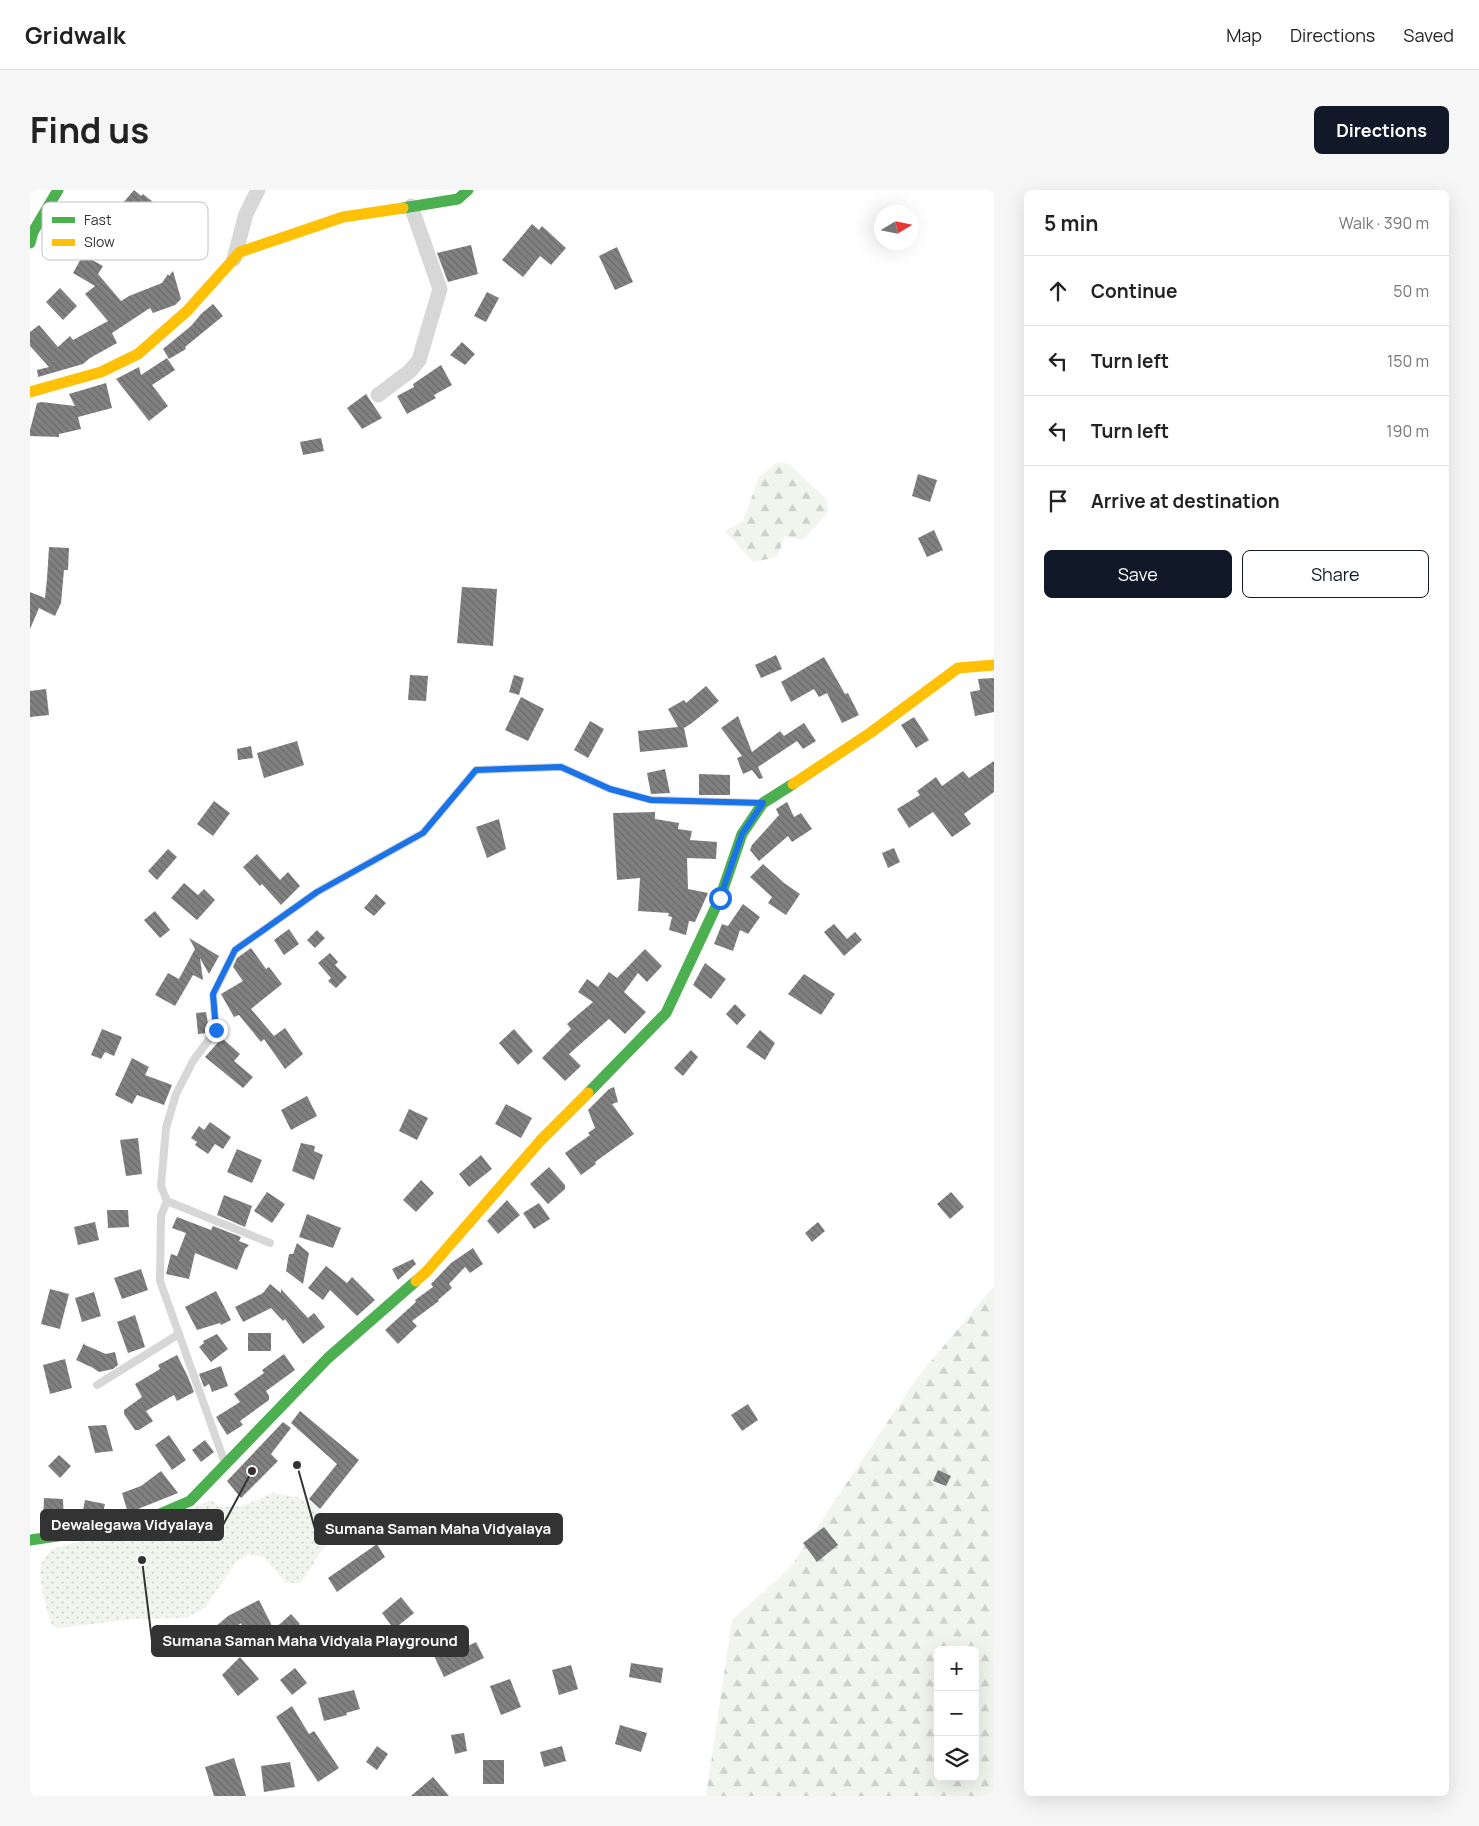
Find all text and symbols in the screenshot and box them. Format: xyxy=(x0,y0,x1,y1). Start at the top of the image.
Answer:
text: Gridwalk xyxy=(25,18,126,51)
text: Map xyxy=(1226,23,1262,47)
text: Directions xyxy=(1290,23,1375,47)
text: Saved xyxy=(1403,23,1454,47)
text: Find us xyxy=(30,106,149,154)
button: Directions xyxy=(1314,106,1449,154)
legend xyxy=(42,202,208,260)
north arrow xyxy=(874,205,919,250)
text: 5 min xyxy=(1044,209,1098,237)
text: Fast xyxy=(84,210,112,229)
text: Walk · 390 m xyxy=(1339,212,1429,234)
text: Slow xyxy=(84,232,115,251)
icon: ahead xyxy=(1044,277,1072,305)
text: Continue xyxy=(1091,278,1177,304)
text: 50 m xyxy=(1393,280,1429,302)
icon: left xyxy=(1044,347,1072,375)
text: Turn left xyxy=(1091,348,1169,374)
text: 150 m xyxy=(1387,350,1429,372)
icon: left xyxy=(1044,417,1072,445)
text: Turn left xyxy=(1091,418,1169,444)
text: 190 m xyxy=(1386,420,1429,442)
icon: arrive xyxy=(1044,487,1072,515)
text: Arrive at destination xyxy=(1091,488,1280,514)
button: Save xyxy=(1044,550,1232,598)
button: Share xyxy=(1242,550,1429,598)
route start xyxy=(709,887,732,910)
route end xyxy=(205,1019,228,1042)
callout: Dewalegawa Vidyalaya xyxy=(41,1510,223,1540)
text: Dewalegawa Vidyalaya xyxy=(51,1514,213,1535)
callout: Sumana Saman Maha Vidyalaya xyxy=(315,1514,562,1544)
text: Sumana Saman Maha Vidyalaya xyxy=(325,1518,551,1539)
callout: Sumana Saman Maha Vidyala Playground xyxy=(152,1626,468,1656)
text: Sumana Saman Maha Vidyala Playground xyxy=(162,1630,458,1651)
map controls xyxy=(934,1646,979,1781)
button: + xyxy=(934,1646,979,1691)
button: − xyxy=(934,1691,979,1736)
button: layers xyxy=(934,1736,979,1781)

